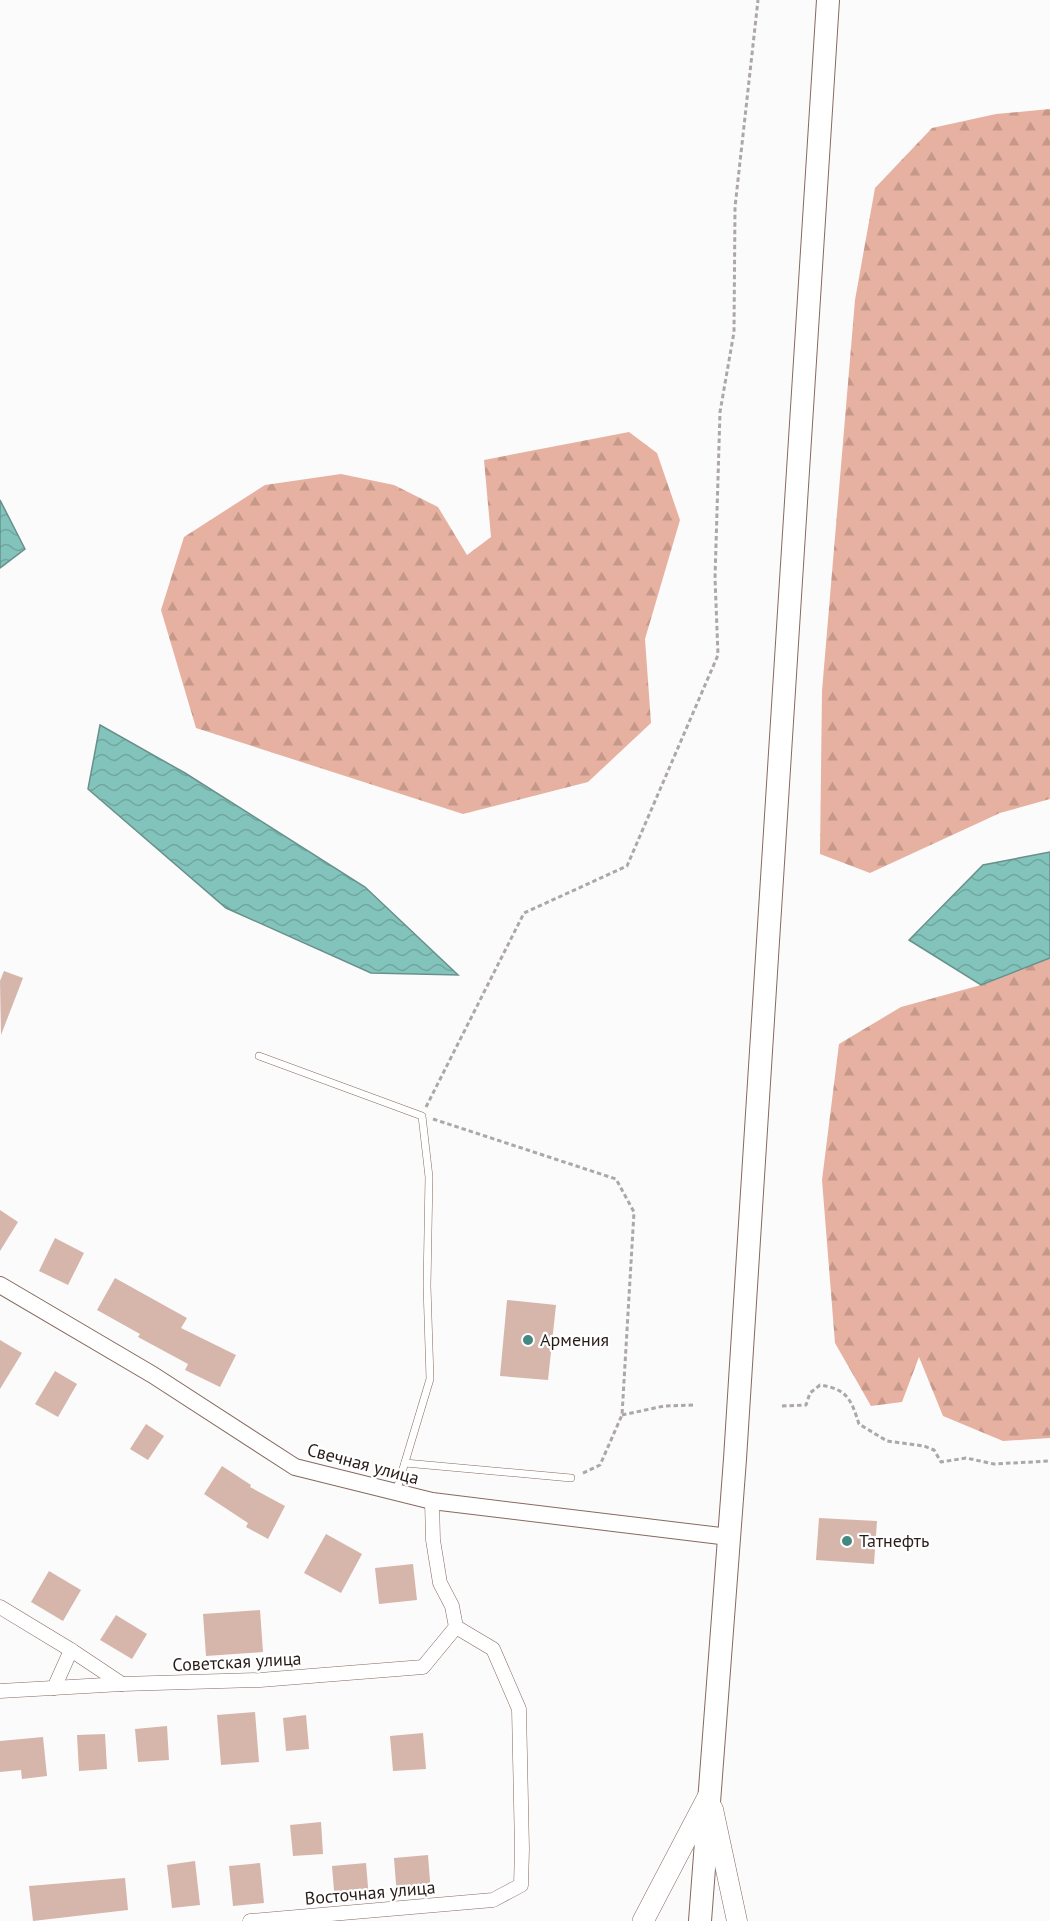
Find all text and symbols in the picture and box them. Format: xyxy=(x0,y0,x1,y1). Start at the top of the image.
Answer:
place label: Армения xyxy=(540,1328,609,1351)
marker: Армения xyxy=(521,1333,535,1347)
street label: Свечная улица xyxy=(305,1438,422,1490)
place label: Татнефть xyxy=(859,1529,929,1552)
marker: Татнефть xyxy=(840,1534,854,1548)
street label: Советская улица xyxy=(172,1647,302,1676)
street label: Восточная улица xyxy=(304,1875,436,1910)

